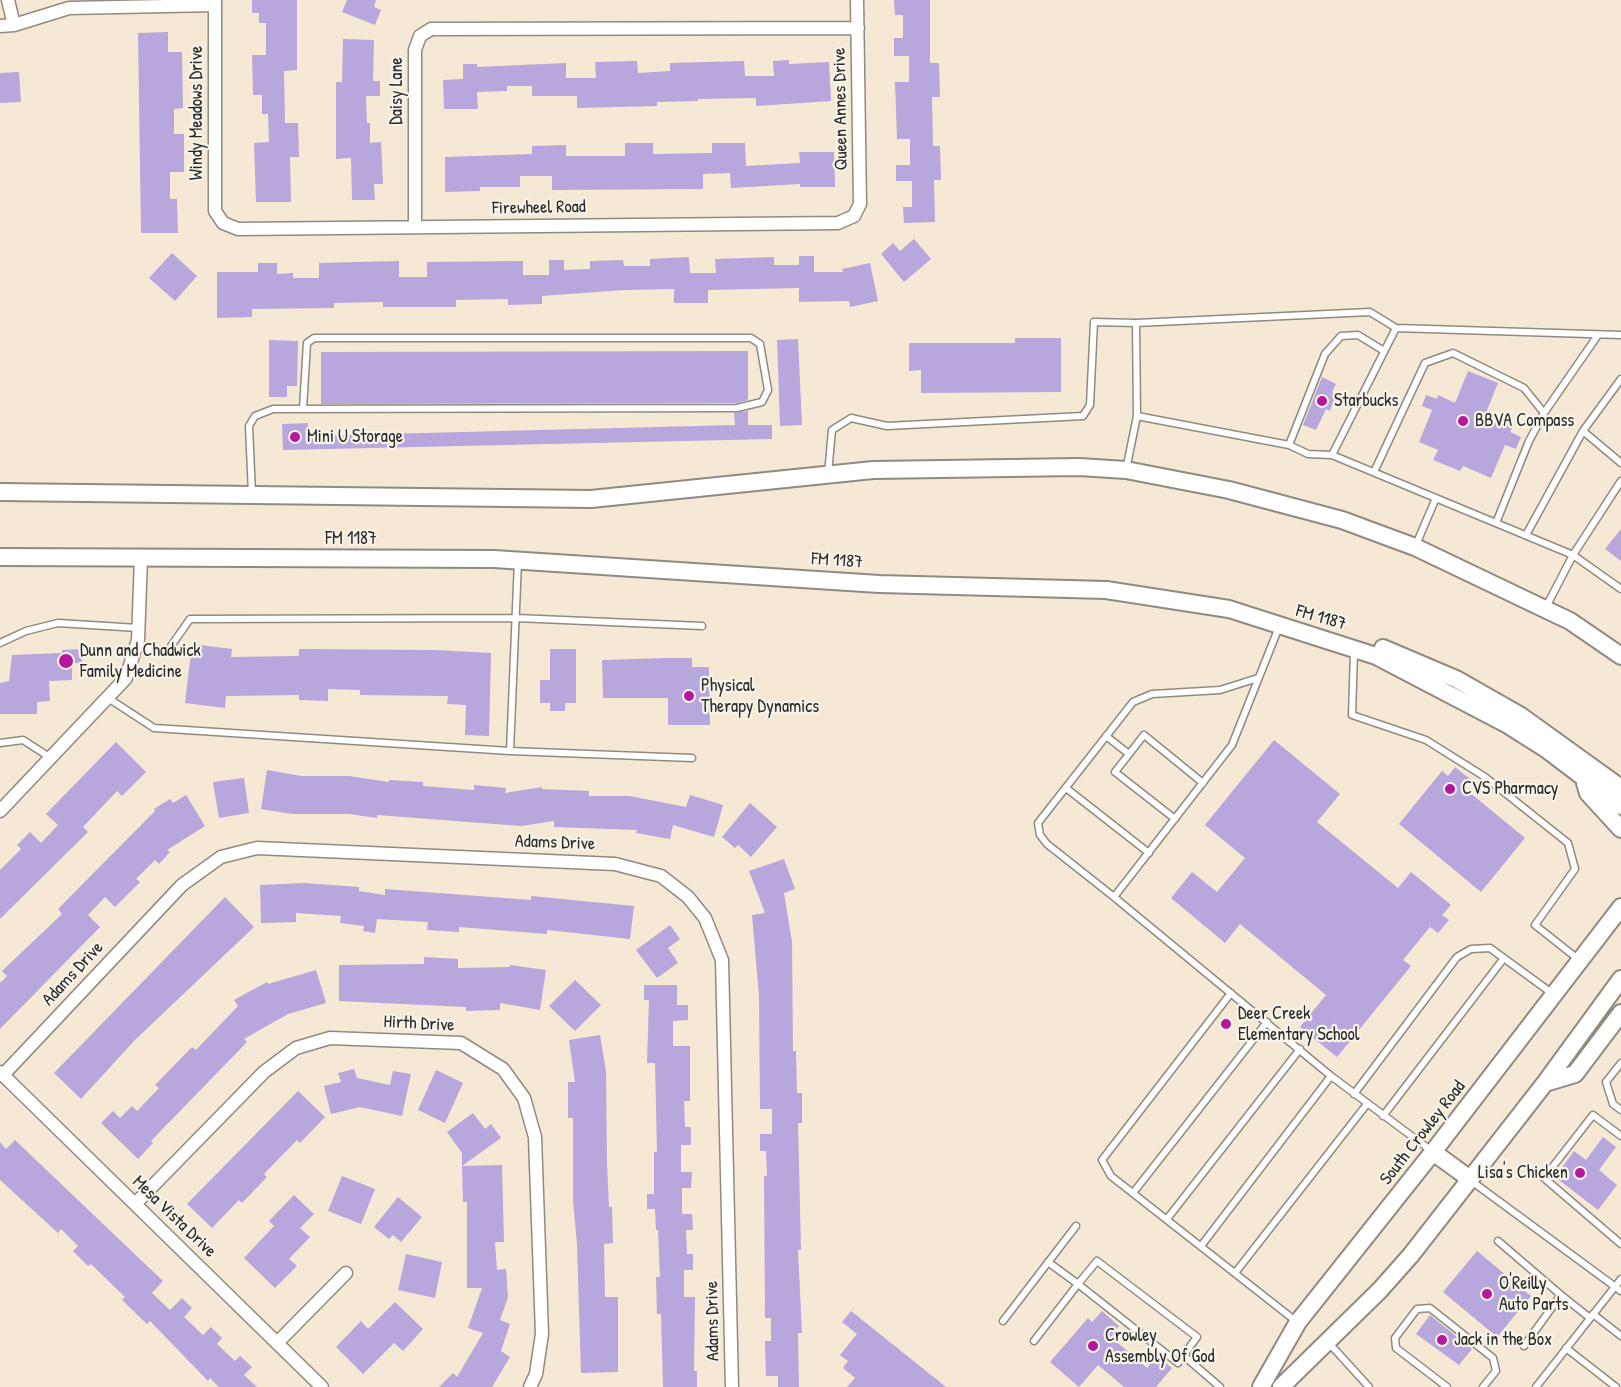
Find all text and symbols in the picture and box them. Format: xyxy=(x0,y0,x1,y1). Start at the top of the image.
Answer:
street label: Windy Meadows Drive xyxy=(186,46,208,180)
street label: Queen Annes Drive xyxy=(829,47,853,171)
street label: Daisy Lane xyxy=(386,57,408,125)
street label: Firewheel Road xyxy=(492,196,586,220)
place label: Starbucks xyxy=(1334,390,1398,412)
marker: Starbucks xyxy=(1315,394,1329,408)
place label: BBVA Compass xyxy=(1475,410,1574,432)
marker: BBVA Compass xyxy=(1456,414,1470,428)
place label: Mini U Storage xyxy=(307,426,403,448)
marker: Mini U Storage xyxy=(288,430,302,444)
street label: FM 1187 xyxy=(325,528,377,550)
street label: FM 1187 xyxy=(811,548,863,574)
street label: FM 1187 xyxy=(1293,601,1349,635)
place label: Dunn and Chadwick Family Medicine xyxy=(80,640,201,682)
marker: Dunn and Chadwick Family Medicine xyxy=(57,652,75,670)
place label: Physical Therapy Dynamics xyxy=(701,675,819,718)
marker: Physical Therapy Dynamics xyxy=(682,689,696,703)
place label: CVS Pharmacy xyxy=(1462,778,1558,800)
marker: CVS Pharmacy xyxy=(1443,782,1457,796)
street label: Adams Drive xyxy=(515,831,595,855)
street label: Adams Drive xyxy=(38,937,108,1011)
place label: Deer Creek Elementary School xyxy=(1238,1003,1359,1046)
street label: Hirth Drive xyxy=(383,1011,455,1037)
marker: Deer Creek Elementary School xyxy=(1219,1017,1233,1031)
street label: South Crowley Road xyxy=(1376,1077,1470,1189)
place label: Lisa's Chicken xyxy=(1478,1162,1568,1184)
marker: Lisa's Chicken xyxy=(1573,1166,1587,1180)
street label: Mesa Vista Drive xyxy=(128,1172,220,1262)
place label: O'Reilly Auto Parts xyxy=(1499,1273,1568,1316)
street label: Adams Drive xyxy=(702,1281,724,1361)
marker: O'Reilly Auto Parts xyxy=(1480,1287,1494,1301)
place label: Crowley Assembly Of God xyxy=(1105,1325,1215,1368)
place label: Jack in the Box xyxy=(1454,1329,1552,1351)
marker: Jack in the Box xyxy=(1435,1333,1449,1347)
marker: Crowley Assembly Of God xyxy=(1086,1339,1100,1353)

